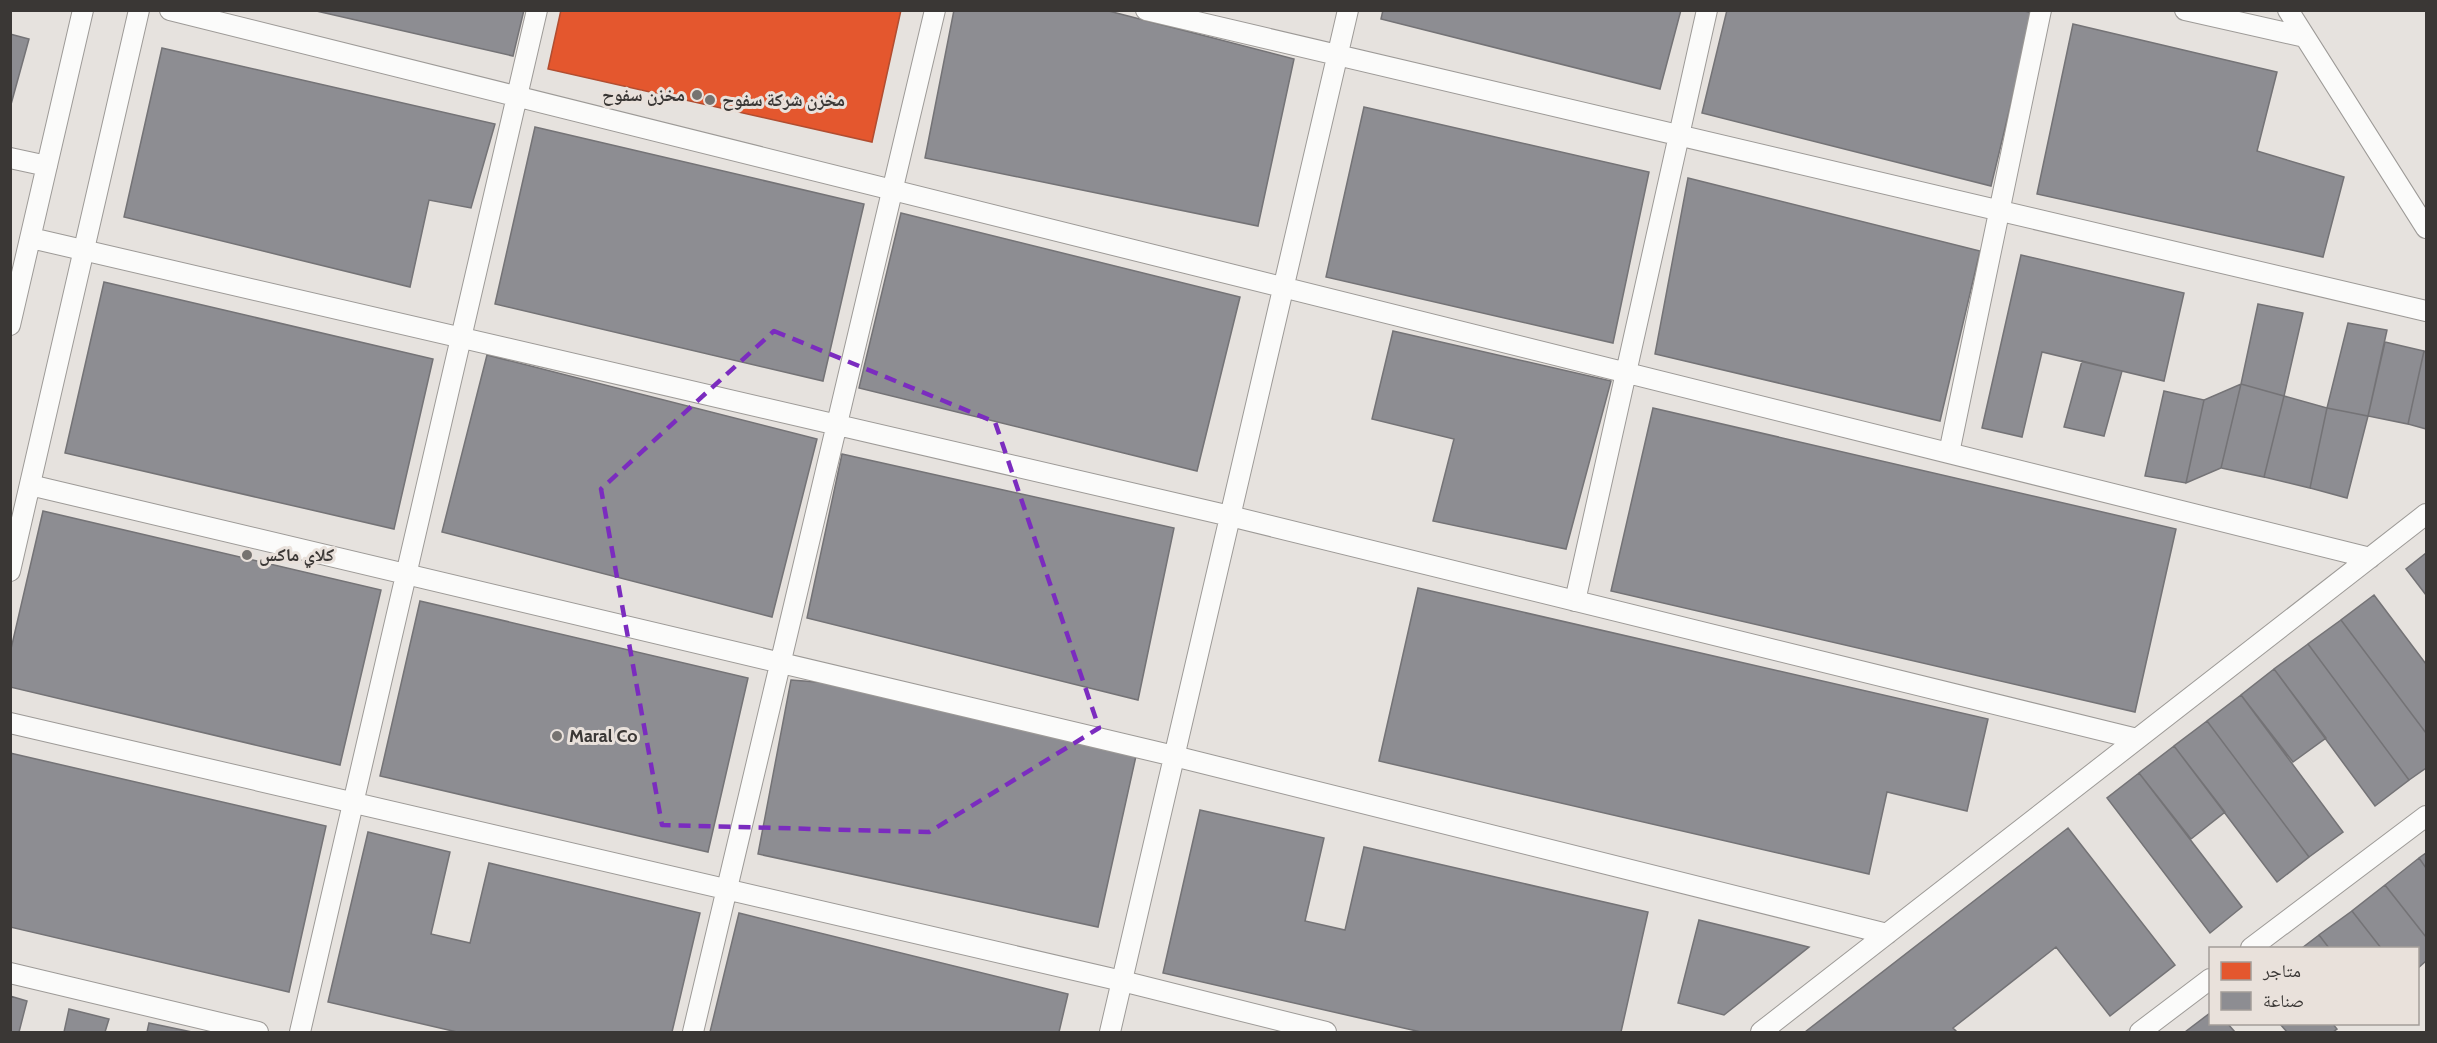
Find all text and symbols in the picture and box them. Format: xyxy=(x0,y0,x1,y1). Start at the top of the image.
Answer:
place label: مخزن سفوح xyxy=(602,84,685,106)
marker: مخزن سفوح xyxy=(690,88,704,102)
place label: مخزن شركة سفوح xyxy=(722,89,845,111)
marker: مخزن شركة سفوح xyxy=(703,93,717,107)
place label: كلاي ماكس xyxy=(259,544,334,569)
marker: كلاي ماكس xyxy=(240,548,254,562)
place label: Maral Co xyxy=(569,725,637,747)
marker: Maral Co xyxy=(550,729,564,743)
legend xyxy=(2209,947,2419,1025)
text: متاجر xyxy=(2262,960,2301,982)
text: صناعة xyxy=(2263,990,2304,1012)

